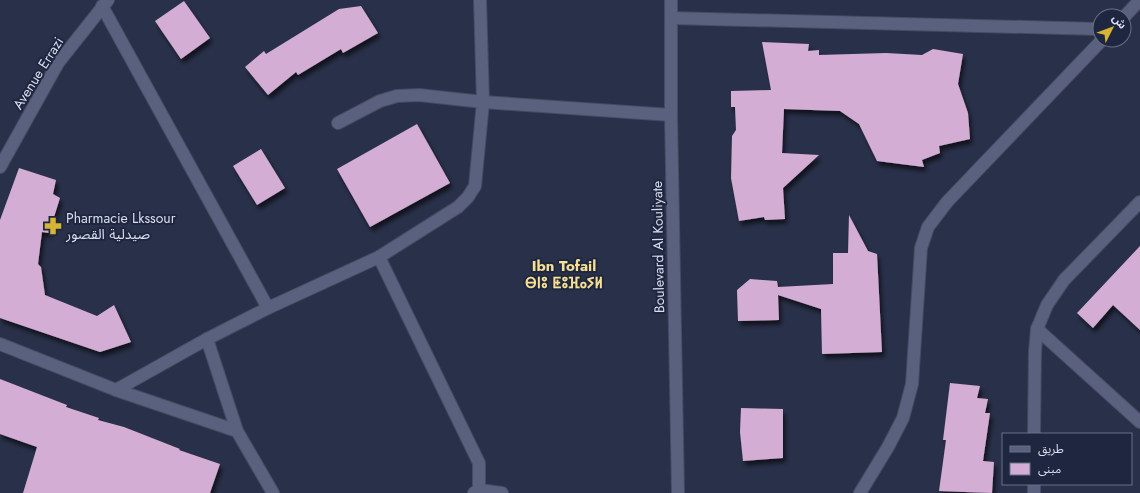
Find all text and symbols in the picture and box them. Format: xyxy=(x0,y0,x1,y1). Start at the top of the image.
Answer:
north arrow xyxy=(1092,8,1132,48)
text: ش xyxy=(1108,10,1130,32)
street label: Avenue Errazi xyxy=(8,33,68,113)
street label: Boulevard Al Kouliyate xyxy=(647,181,669,313)
place label: Pharmacie Lkssour صيدلية القصور xyxy=(65,208,176,244)
pharmacy icon: Pharmacie Lkssour صيدلية القصور xyxy=(43,216,63,236)
district label: Ibn Tofail ⴱⵏⵓ ⵟⵓⴼⴰⵢⵍ xyxy=(525,255,603,294)
legend xyxy=(1002,433,1132,485)
text: طريق xyxy=(1038,440,1064,458)
text: مبنى xyxy=(1038,460,1061,478)

